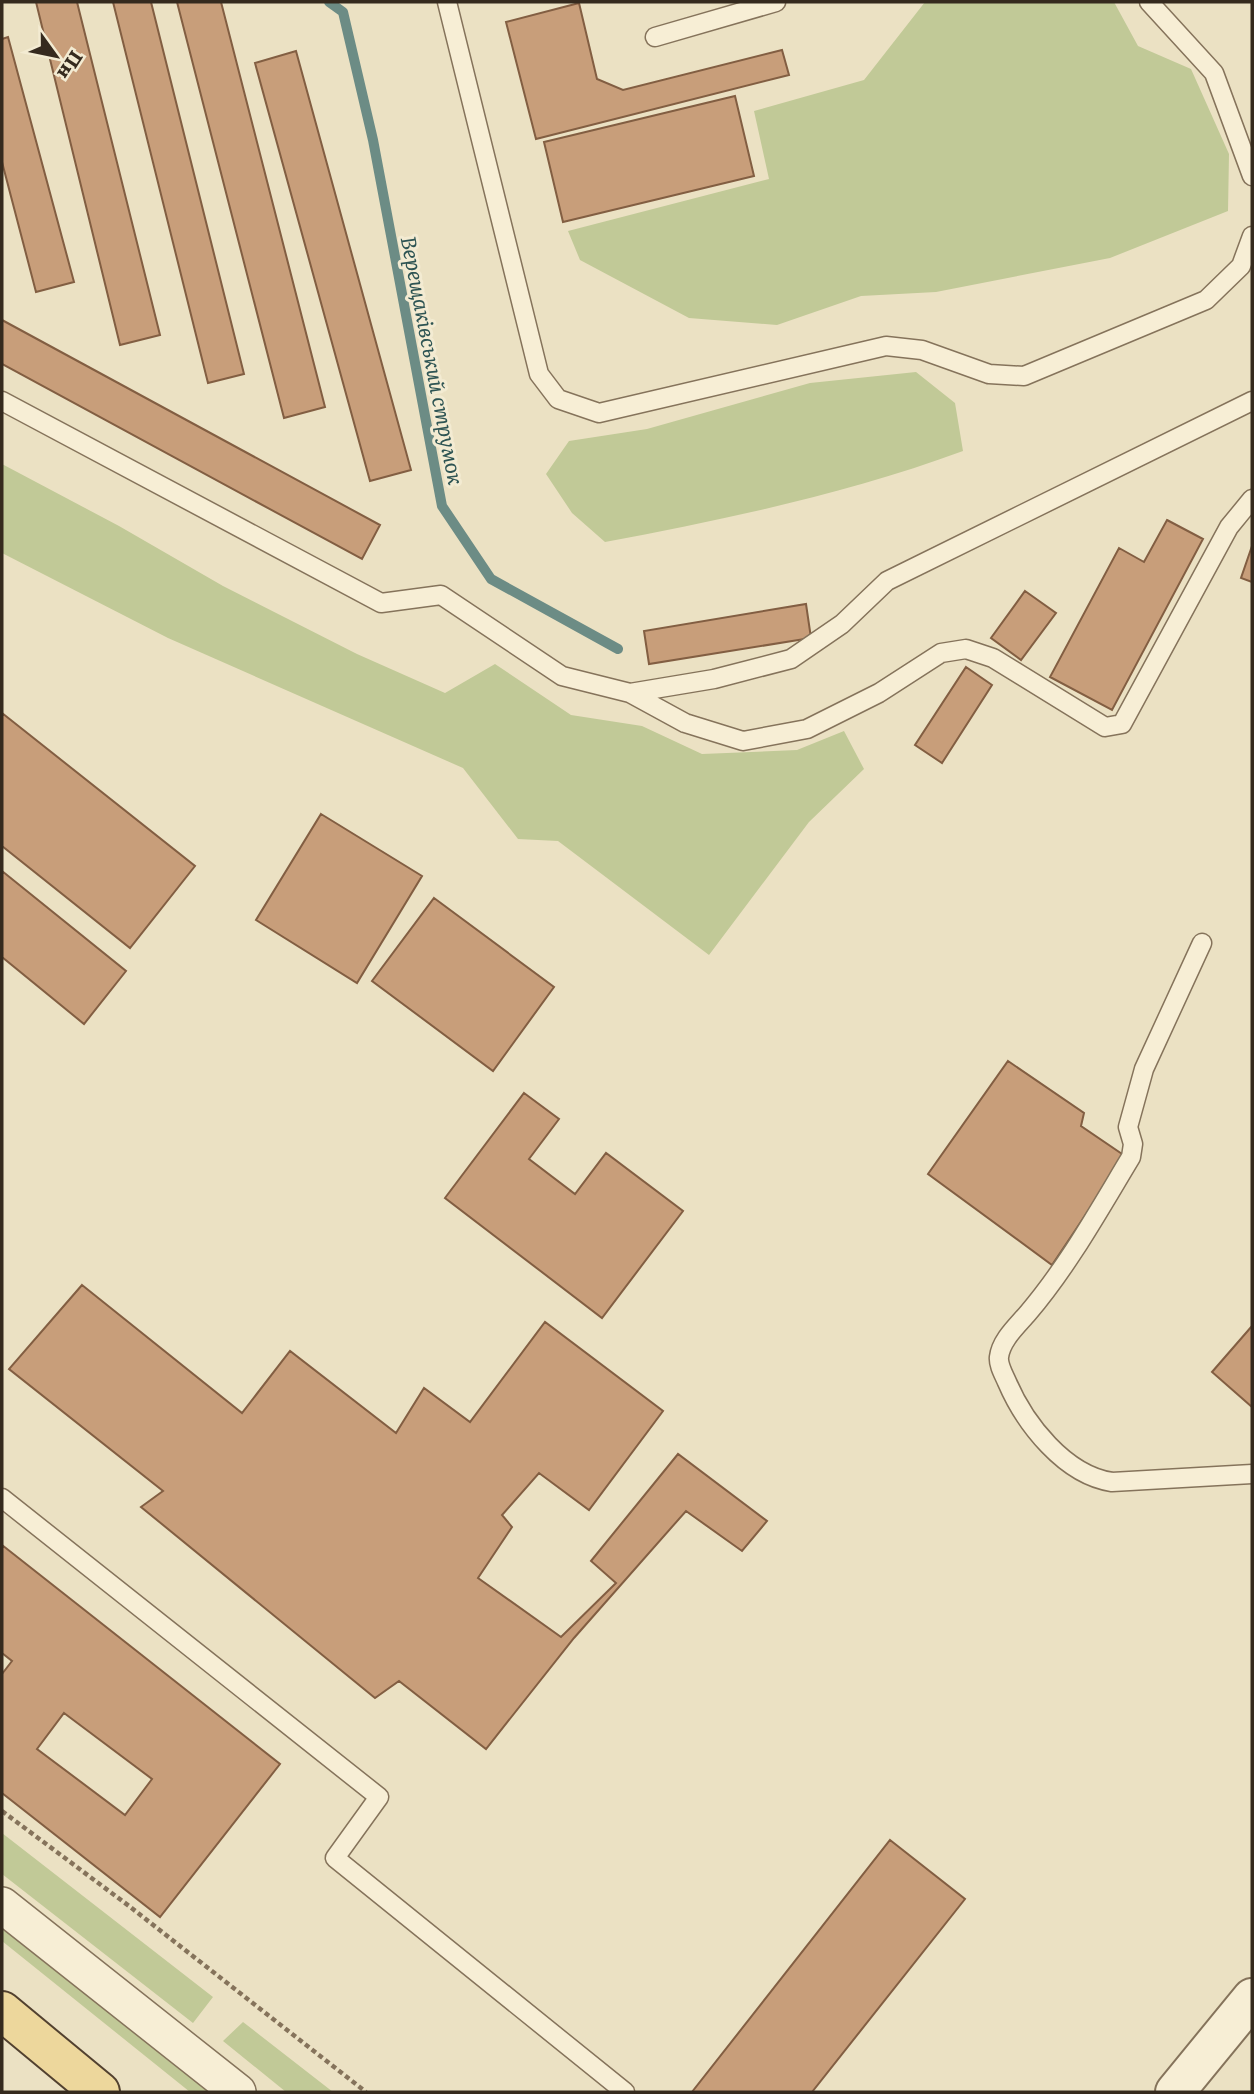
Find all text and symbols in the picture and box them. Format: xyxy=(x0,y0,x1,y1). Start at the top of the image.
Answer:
north arrow xyxy=(21,21,91,91)
text: Пн xyxy=(51,46,91,86)
water label: Верещаківський струмок xyxy=(395,233,473,488)

